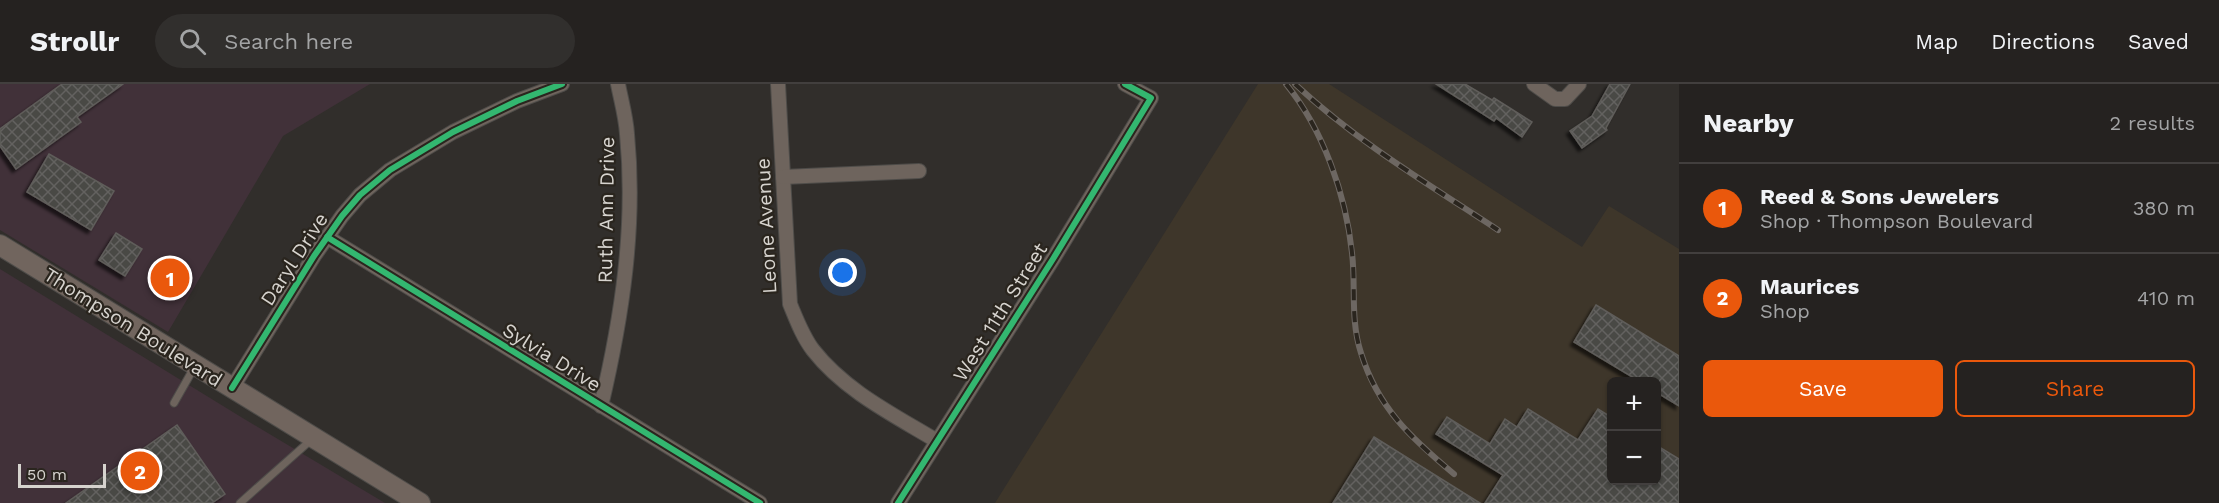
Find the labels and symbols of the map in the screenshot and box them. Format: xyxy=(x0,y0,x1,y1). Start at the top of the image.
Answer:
street label: Ruth Ann Drive xyxy=(593,136,619,284)
street label: Leone Avenue xyxy=(750,158,782,294)
street label: Daryl Drive xyxy=(255,208,333,310)
street label: West 11th Street xyxy=(948,238,1053,386)
pin: 1 xyxy=(150,256,190,300)
your location xyxy=(828,258,857,287)
street label: Thompson Boulevard xyxy=(39,262,227,392)
street label: Sylvia Drive xyxy=(498,317,606,397)
pin: 2 xyxy=(120,448,160,494)
scale bar xyxy=(18,461,106,488)

